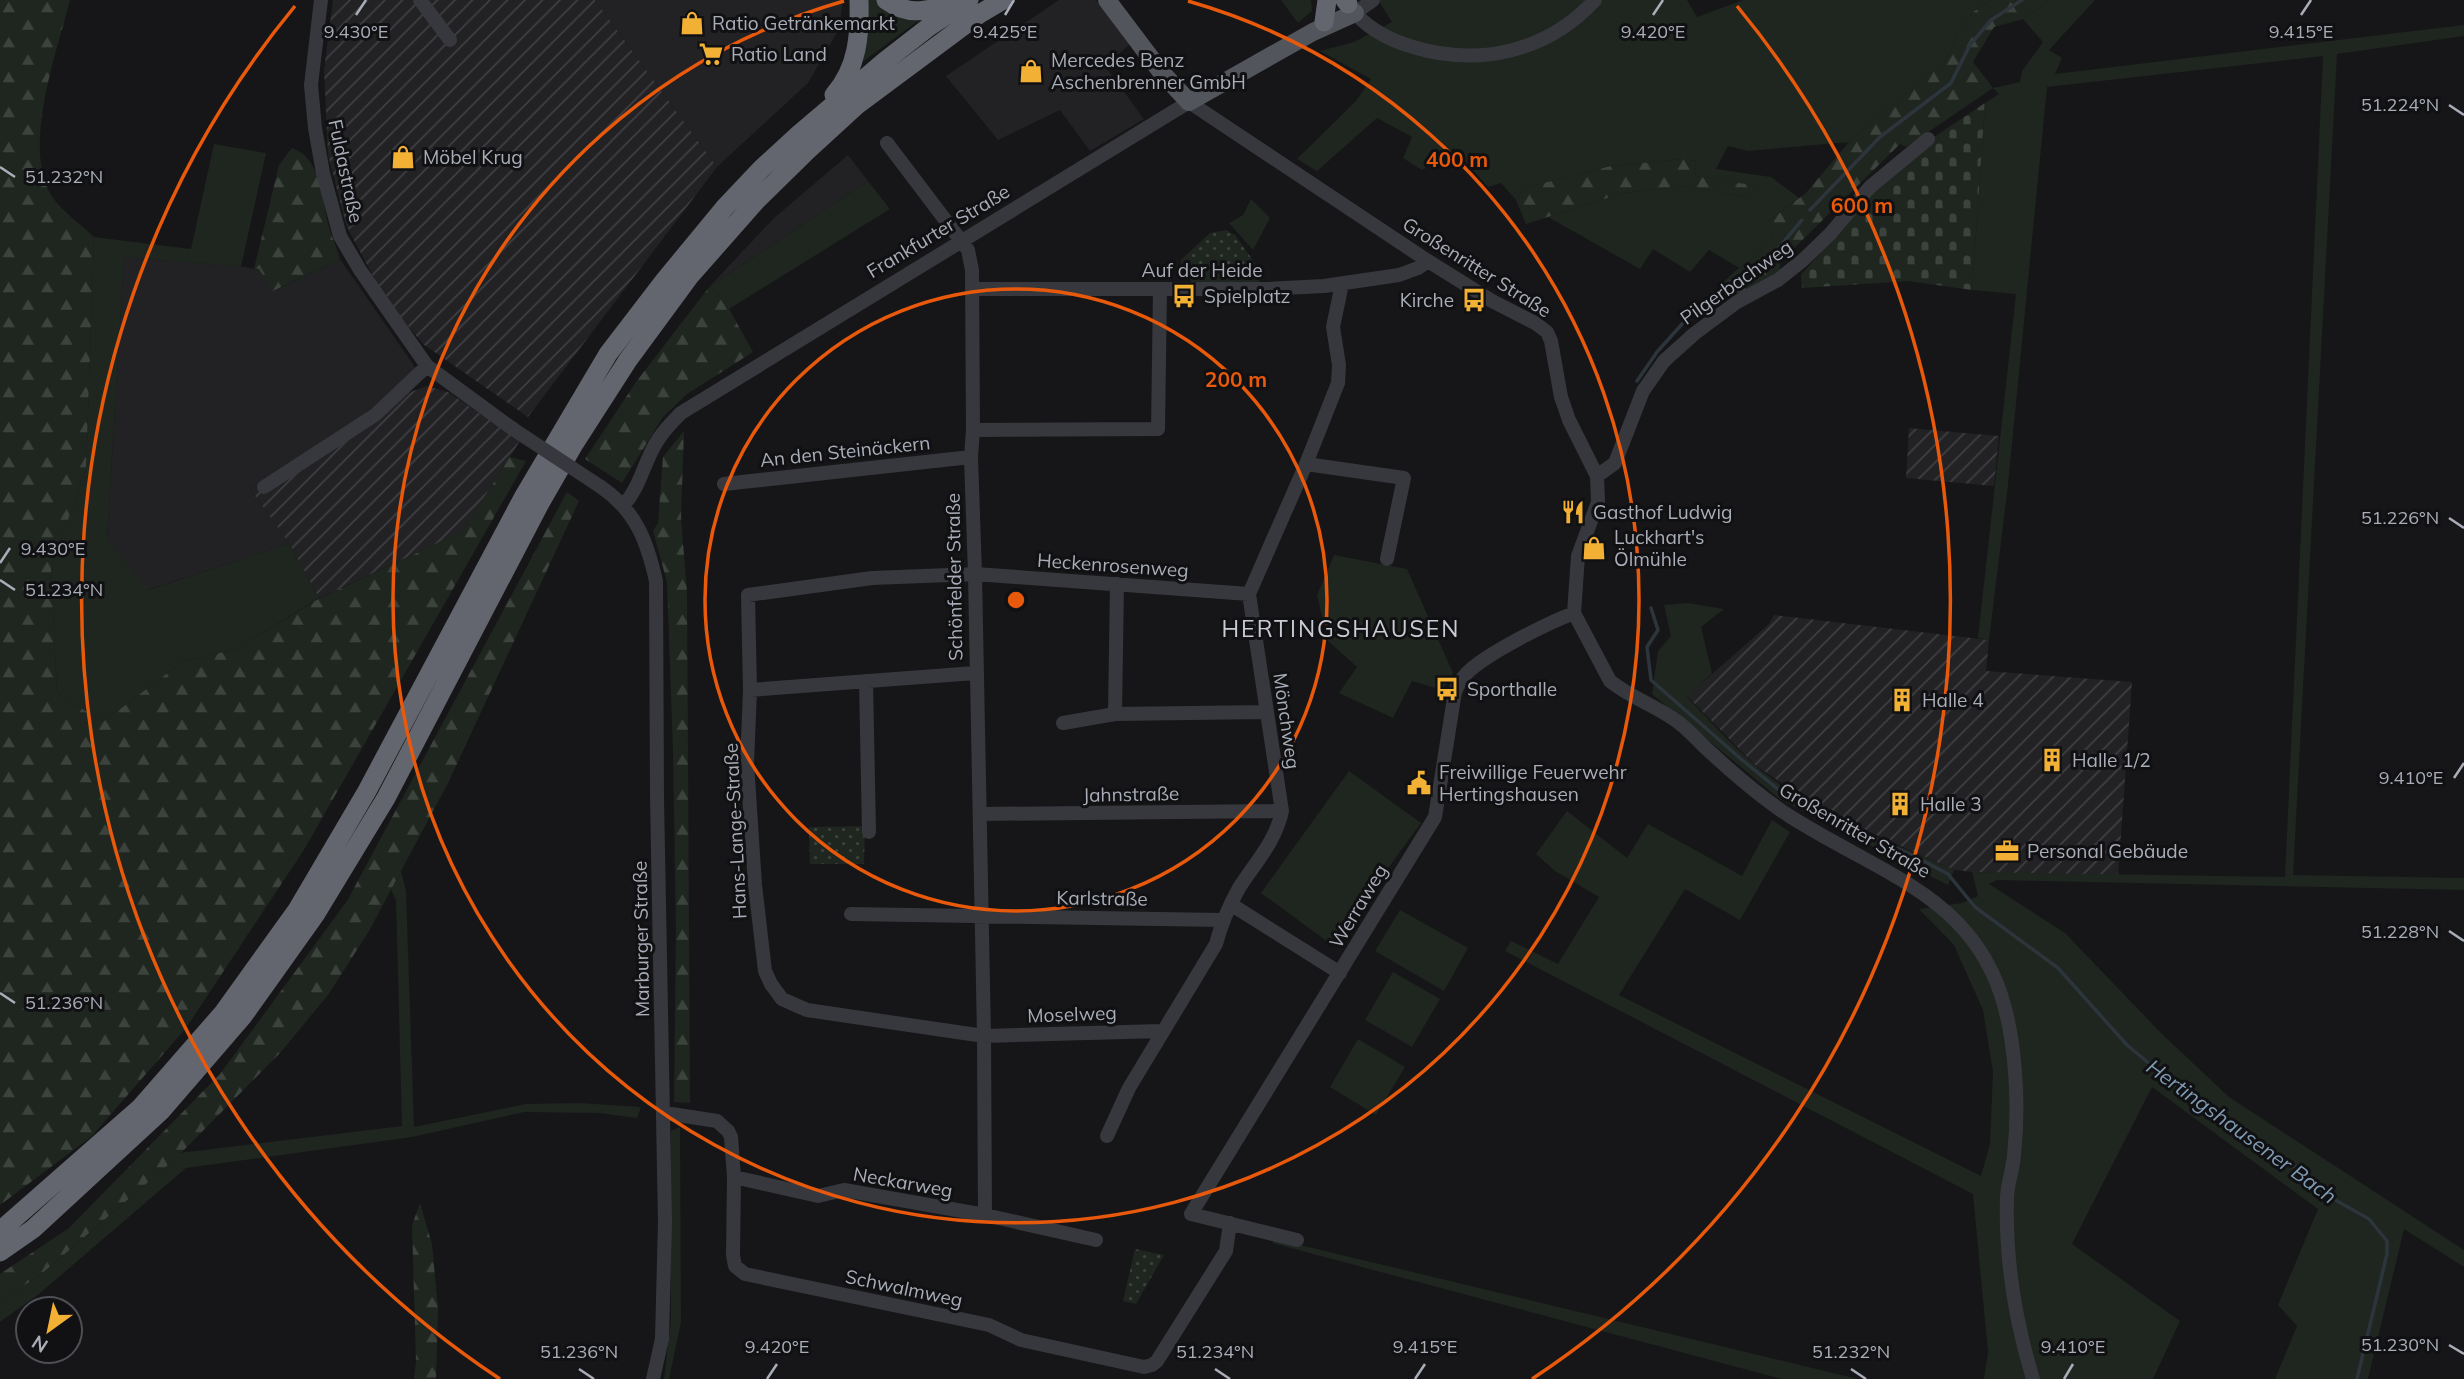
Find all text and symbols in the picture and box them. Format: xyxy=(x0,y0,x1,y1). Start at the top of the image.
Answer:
shop icon: Ratio Getränkemarkt xyxy=(678,9,706,37)
place label: Ratio Getränkemarkt xyxy=(712,11,895,35)
text: 9.430°E xyxy=(324,20,388,43)
text: 9.425°E xyxy=(973,20,1037,43)
text: 9.420°E xyxy=(1621,20,1685,43)
text: 9.415°E xyxy=(2269,20,2333,43)
supermarket icon: Ratio Land xyxy=(697,40,725,68)
place label: Ratio Land xyxy=(731,42,827,66)
place label: Mercedes Benz Aschenbrenner GmbH xyxy=(1051,48,1246,94)
shop icon: Mercedes Benz Aschenbrenner GmbH xyxy=(1017,57,1045,85)
text: 51.224°N xyxy=(2361,93,2439,116)
street label: Fuldastraße xyxy=(323,117,369,225)
shop icon: Möbel Krug xyxy=(389,143,417,171)
place label: Möbel Krug xyxy=(423,145,523,169)
text: 400 m xyxy=(1426,146,1488,172)
text: 51.232°N xyxy=(25,165,103,188)
street label: Frankfurter Straße xyxy=(862,179,1014,283)
text: 600 m xyxy=(1831,192,1893,218)
street label: Großenritter Straße xyxy=(1398,212,1556,322)
street label: Pilgerbachweg xyxy=(1675,234,1797,330)
street label: Auf der Heide xyxy=(1141,258,1263,282)
bus stop icon: Spielplatz xyxy=(1170,282,1198,310)
place label: Spielplatz xyxy=(1204,284,1291,308)
bus stop icon: Kirche xyxy=(1460,286,1488,314)
place label: Kirche xyxy=(1400,288,1454,312)
text: 200 m xyxy=(1205,366,1267,392)
street label: An den Steinäckern xyxy=(759,430,931,472)
street label: Schönfelder Straße xyxy=(941,493,967,661)
restaurant icon: Gasthof Ludwig xyxy=(1559,498,1587,526)
place label: Gasthof Ludwig xyxy=(1593,500,1733,524)
text: 51.226°N xyxy=(2361,506,2439,529)
place label: Luckhart's Ölmühle xyxy=(1614,525,1705,571)
shop icon: Luckhart's Ölmühle xyxy=(1580,534,1608,562)
text: 9.430°E xyxy=(21,537,85,560)
street label: Heckenrosenweg xyxy=(1036,548,1190,582)
text: 51.234°N xyxy=(25,578,103,601)
centre of rings xyxy=(1004,588,1028,612)
district label: HERTINGSHAUSEN xyxy=(1221,614,1461,643)
street label: Mönchweg xyxy=(1268,671,1306,771)
bus stop icon: Sporthalle xyxy=(1433,675,1461,703)
place label: Sporthalle xyxy=(1467,677,1557,701)
building icon: Halle 4 xyxy=(1888,686,1916,714)
place label: Halle 4 xyxy=(1922,688,1984,712)
street label: Hans-Lange-Straße xyxy=(718,742,752,920)
building icon: Halle 1/2 xyxy=(2038,746,2066,774)
place label: Halle 1/2 xyxy=(2072,748,2151,772)
place label: Freiwillige Feuerwehr Hertingshausen xyxy=(1439,760,1627,806)
text: 9.410°E xyxy=(2379,766,2443,789)
public building icon: Freiwillige Feuerwehr Hertingshausen xyxy=(1405,769,1433,797)
street label: Großenritter Straße xyxy=(1775,777,1935,883)
street label: Jahnstraße xyxy=(1083,781,1179,807)
building icon: Halle 3 xyxy=(1886,790,1914,818)
place label: Halle 3 xyxy=(1920,792,1982,816)
office icon: Personal Gebäude xyxy=(1993,837,2021,865)
place label: Personal Gebäude xyxy=(2027,839,2188,863)
street label: Werraweg xyxy=(1324,860,1392,952)
street label: Marburger Straße xyxy=(628,861,654,1017)
street label: Karlstraße xyxy=(1056,885,1148,911)
text: 51.228°N xyxy=(2361,920,2439,943)
text: 51.236°N xyxy=(25,991,103,1014)
street label: Moselweg xyxy=(1027,1000,1117,1028)
water label: Hertingshausener Bach xyxy=(2142,1053,2342,1209)
street label: Neckarweg xyxy=(851,1161,955,1203)
street label: Schwalmweg xyxy=(843,1264,965,1312)
north arrow xyxy=(14,1295,84,1365)
text: N xyxy=(27,1330,52,1358)
text: 51.230°N xyxy=(2361,1333,2439,1356)
text: 9.420°E xyxy=(745,1335,809,1358)
text: 9.415°E xyxy=(1393,1335,1457,1358)
text: 9.410°E xyxy=(2041,1335,2105,1358)
text: 51.236°N xyxy=(540,1340,618,1363)
text: 51.234°N xyxy=(1176,1340,1254,1363)
text: 51.232°N xyxy=(1812,1340,1890,1363)

